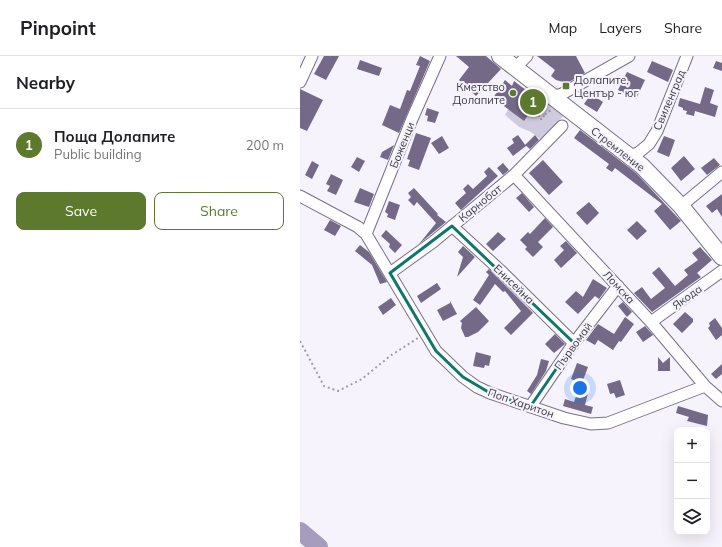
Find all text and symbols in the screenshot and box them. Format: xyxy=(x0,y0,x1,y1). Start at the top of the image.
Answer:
text: Pinpoint xyxy=(20,16,96,40)
text: Map xyxy=(548,19,577,37)
text: Layers xyxy=(599,19,642,37)
text: Share xyxy=(664,19,702,37)
street label: Свиленград xyxy=(650,67,688,132)
text: Nearby xyxy=(16,72,75,93)
place label: Долапите, Център - юг xyxy=(574,73,638,100)
place label: Кметство Долапите xyxy=(453,80,505,107)
marker: Долапите, Център - юг xyxy=(561,81,571,91)
pin: 1 xyxy=(520,87,546,117)
marker: Кметство Долапите xyxy=(508,88,518,98)
street label: Боженци xyxy=(386,120,418,170)
street label: Стремление xyxy=(588,124,648,174)
text: Поща Долапите xyxy=(54,127,175,146)
text: 1 xyxy=(25,137,33,153)
text: 200 m xyxy=(246,137,284,153)
text: Public building xyxy=(54,146,142,162)
street label: Карнобат xyxy=(455,181,505,225)
button: Save xyxy=(16,192,146,230)
button: Share xyxy=(154,192,284,230)
street label: Енисейна xyxy=(491,261,537,307)
street label: Ломска xyxy=(600,267,638,307)
street label: Якода xyxy=(669,282,705,312)
street label: Първомай xyxy=(551,320,595,372)
your location xyxy=(570,378,590,398)
street label: Поп Харитон xyxy=(486,385,556,421)
map controls xyxy=(674,427,710,535)
button: + xyxy=(674,427,710,463)
button: − xyxy=(674,463,710,499)
button: layers xyxy=(674,499,710,535)

